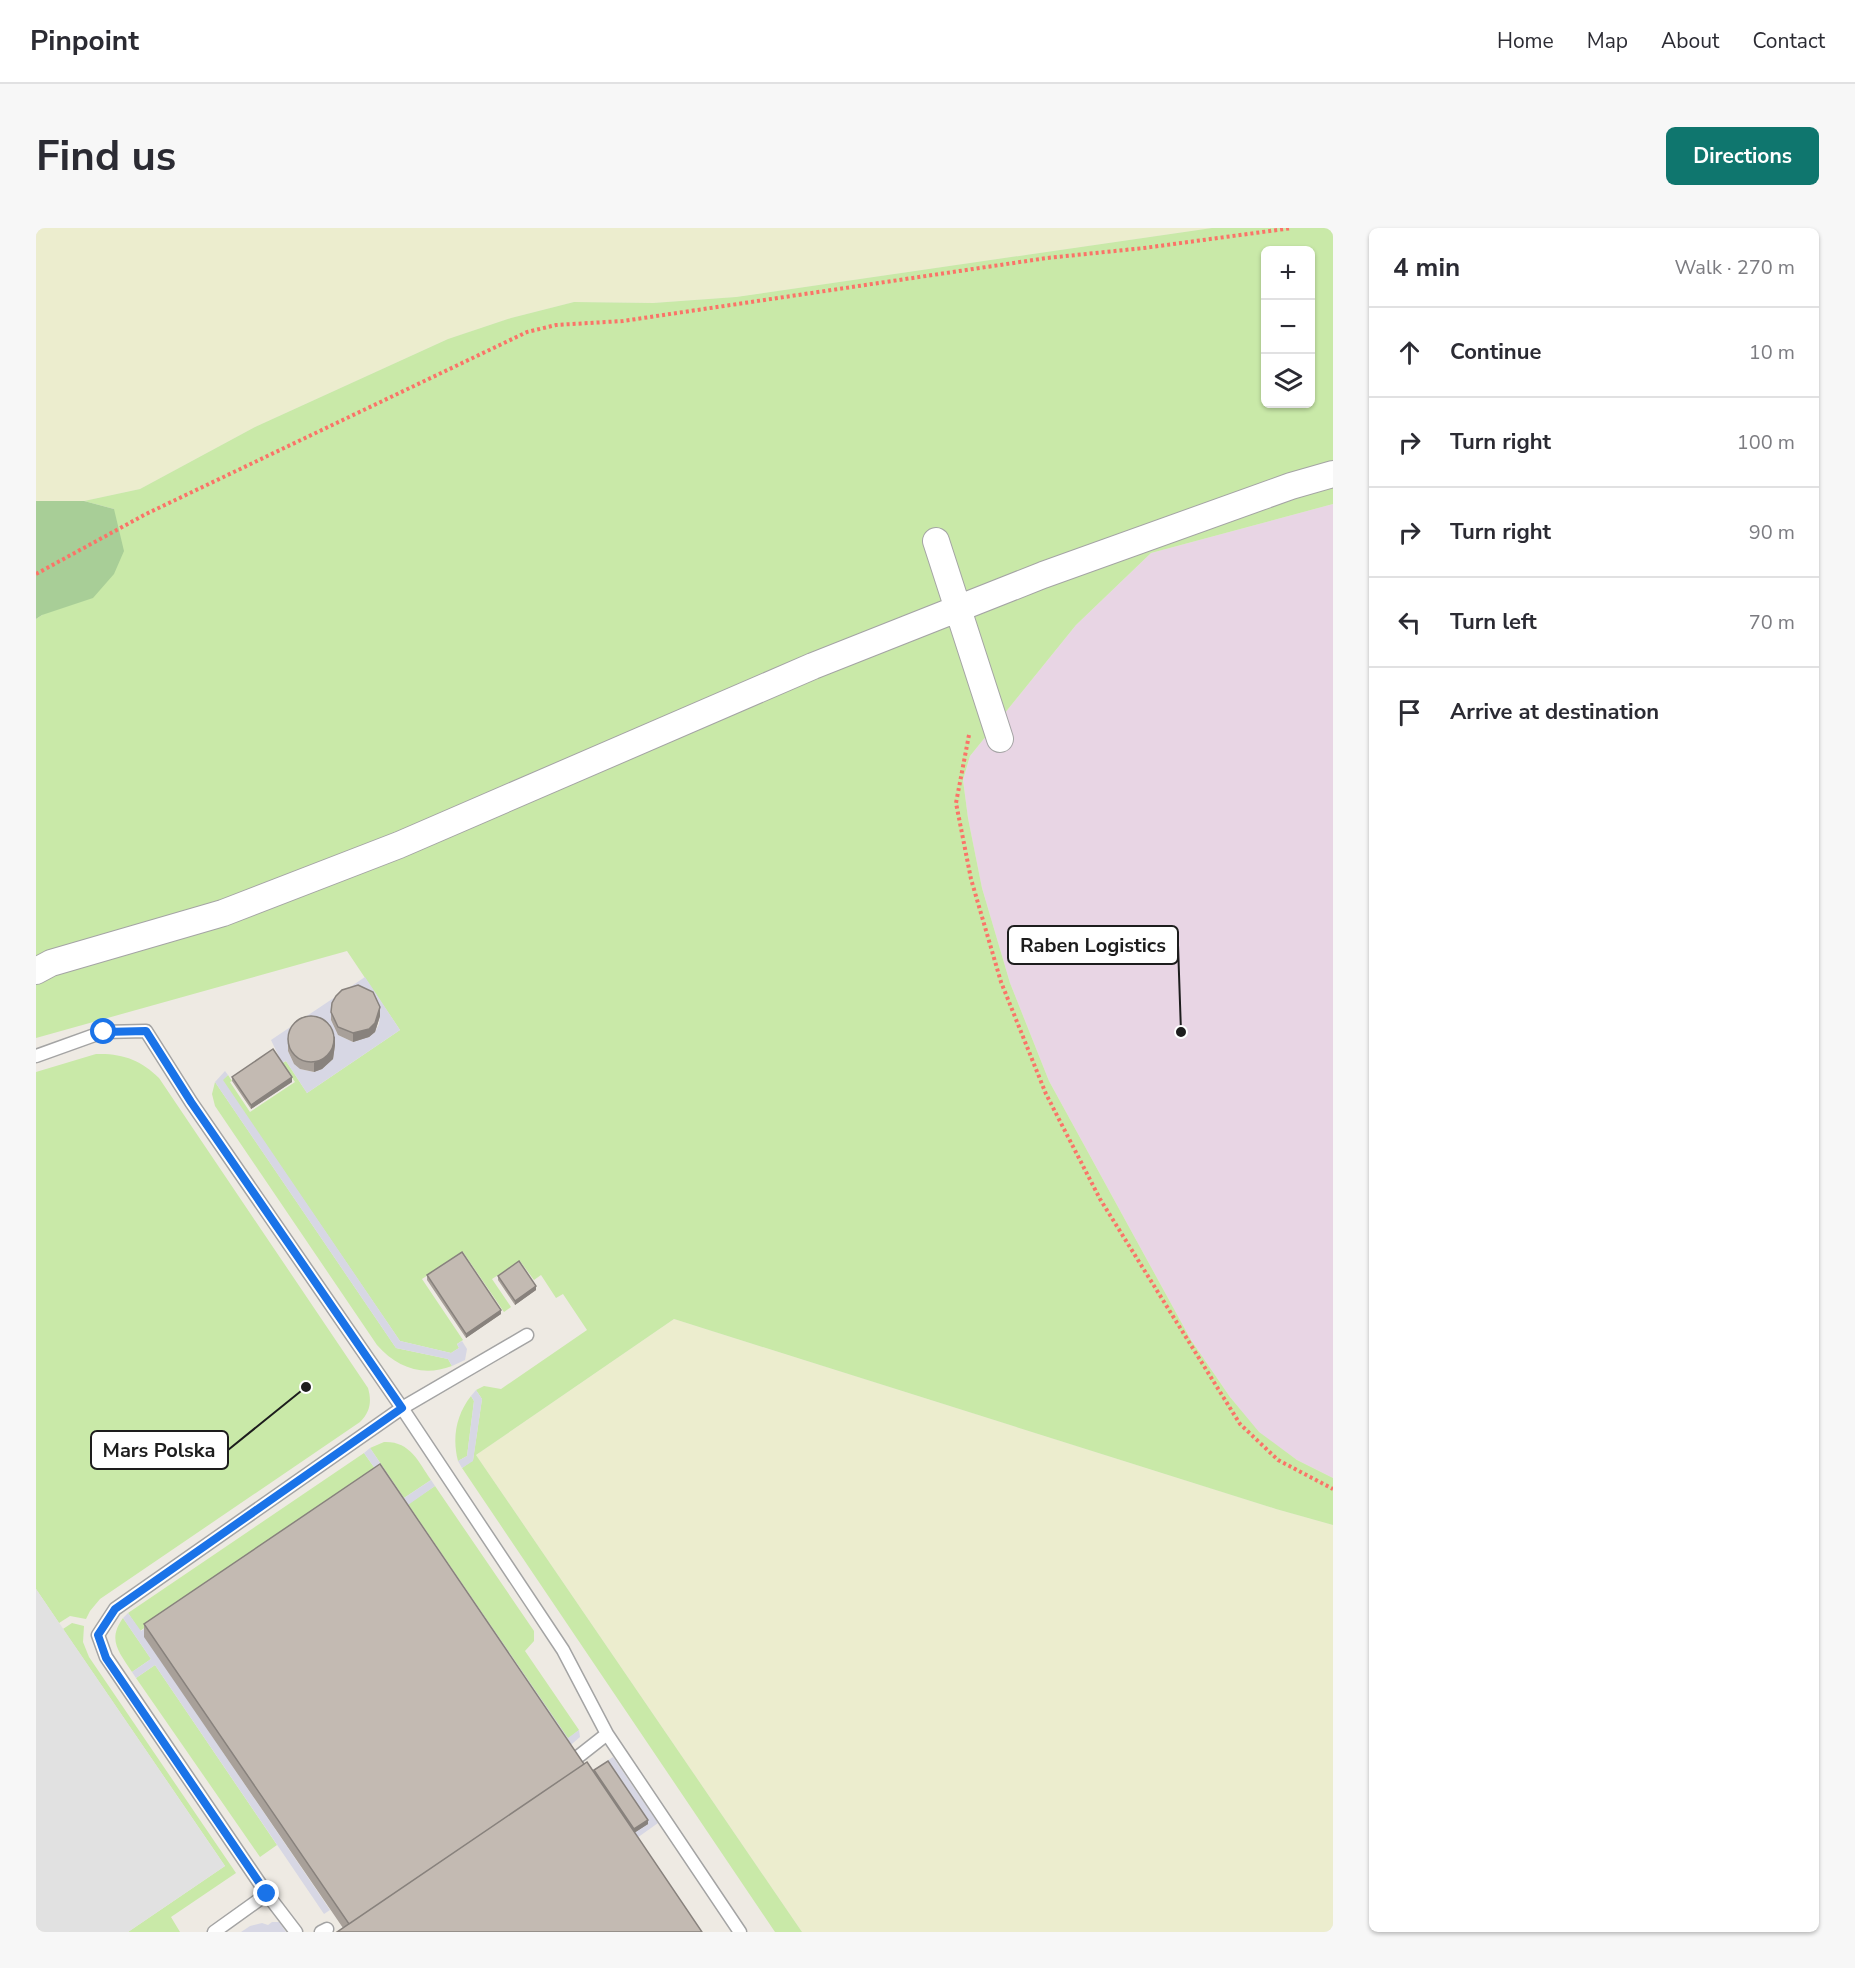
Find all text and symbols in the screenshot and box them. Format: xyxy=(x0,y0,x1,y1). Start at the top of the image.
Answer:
text: Pinpoint xyxy=(30,22,139,60)
text: Home xyxy=(1497,27,1554,55)
text: Map xyxy=(1587,27,1628,55)
text: About xyxy=(1661,27,1719,55)
text: Contact xyxy=(1752,27,1825,55)
button: Directions xyxy=(1666,127,1819,185)
text: Find us xyxy=(36,128,176,185)
map controls xyxy=(1261,246,1315,408)
button: + xyxy=(1261,246,1315,300)
text: 4 min xyxy=(1393,250,1460,285)
text: Walk · 270 m xyxy=(1675,254,1795,281)
button: − xyxy=(1261,300,1315,354)
icon: ahead xyxy=(1393,336,1426,369)
text: Continue xyxy=(1450,337,1541,367)
text: 10 m xyxy=(1749,339,1795,366)
button: layers xyxy=(1261,354,1315,408)
icon: right xyxy=(1393,426,1426,459)
text: Turn right xyxy=(1450,427,1551,457)
text: 100 m xyxy=(1737,429,1795,456)
icon: right xyxy=(1393,516,1426,549)
text: Turn right xyxy=(1450,517,1551,547)
text: 90 m xyxy=(1749,519,1795,546)
icon: left xyxy=(1393,606,1426,639)
text: Turn left xyxy=(1450,607,1537,637)
text: 70 m xyxy=(1749,609,1795,636)
icon: arrive xyxy=(1393,696,1426,729)
text: Arrive at destination xyxy=(1450,697,1659,727)
callout: Raben Logistics xyxy=(1008,926,1178,964)
text: Raben Logistics xyxy=(1020,932,1166,959)
route start xyxy=(90,1018,116,1044)
callout: Mars Polska xyxy=(91,1431,228,1469)
text: Mars Polska xyxy=(103,1437,215,1464)
route end xyxy=(253,1880,279,1906)

